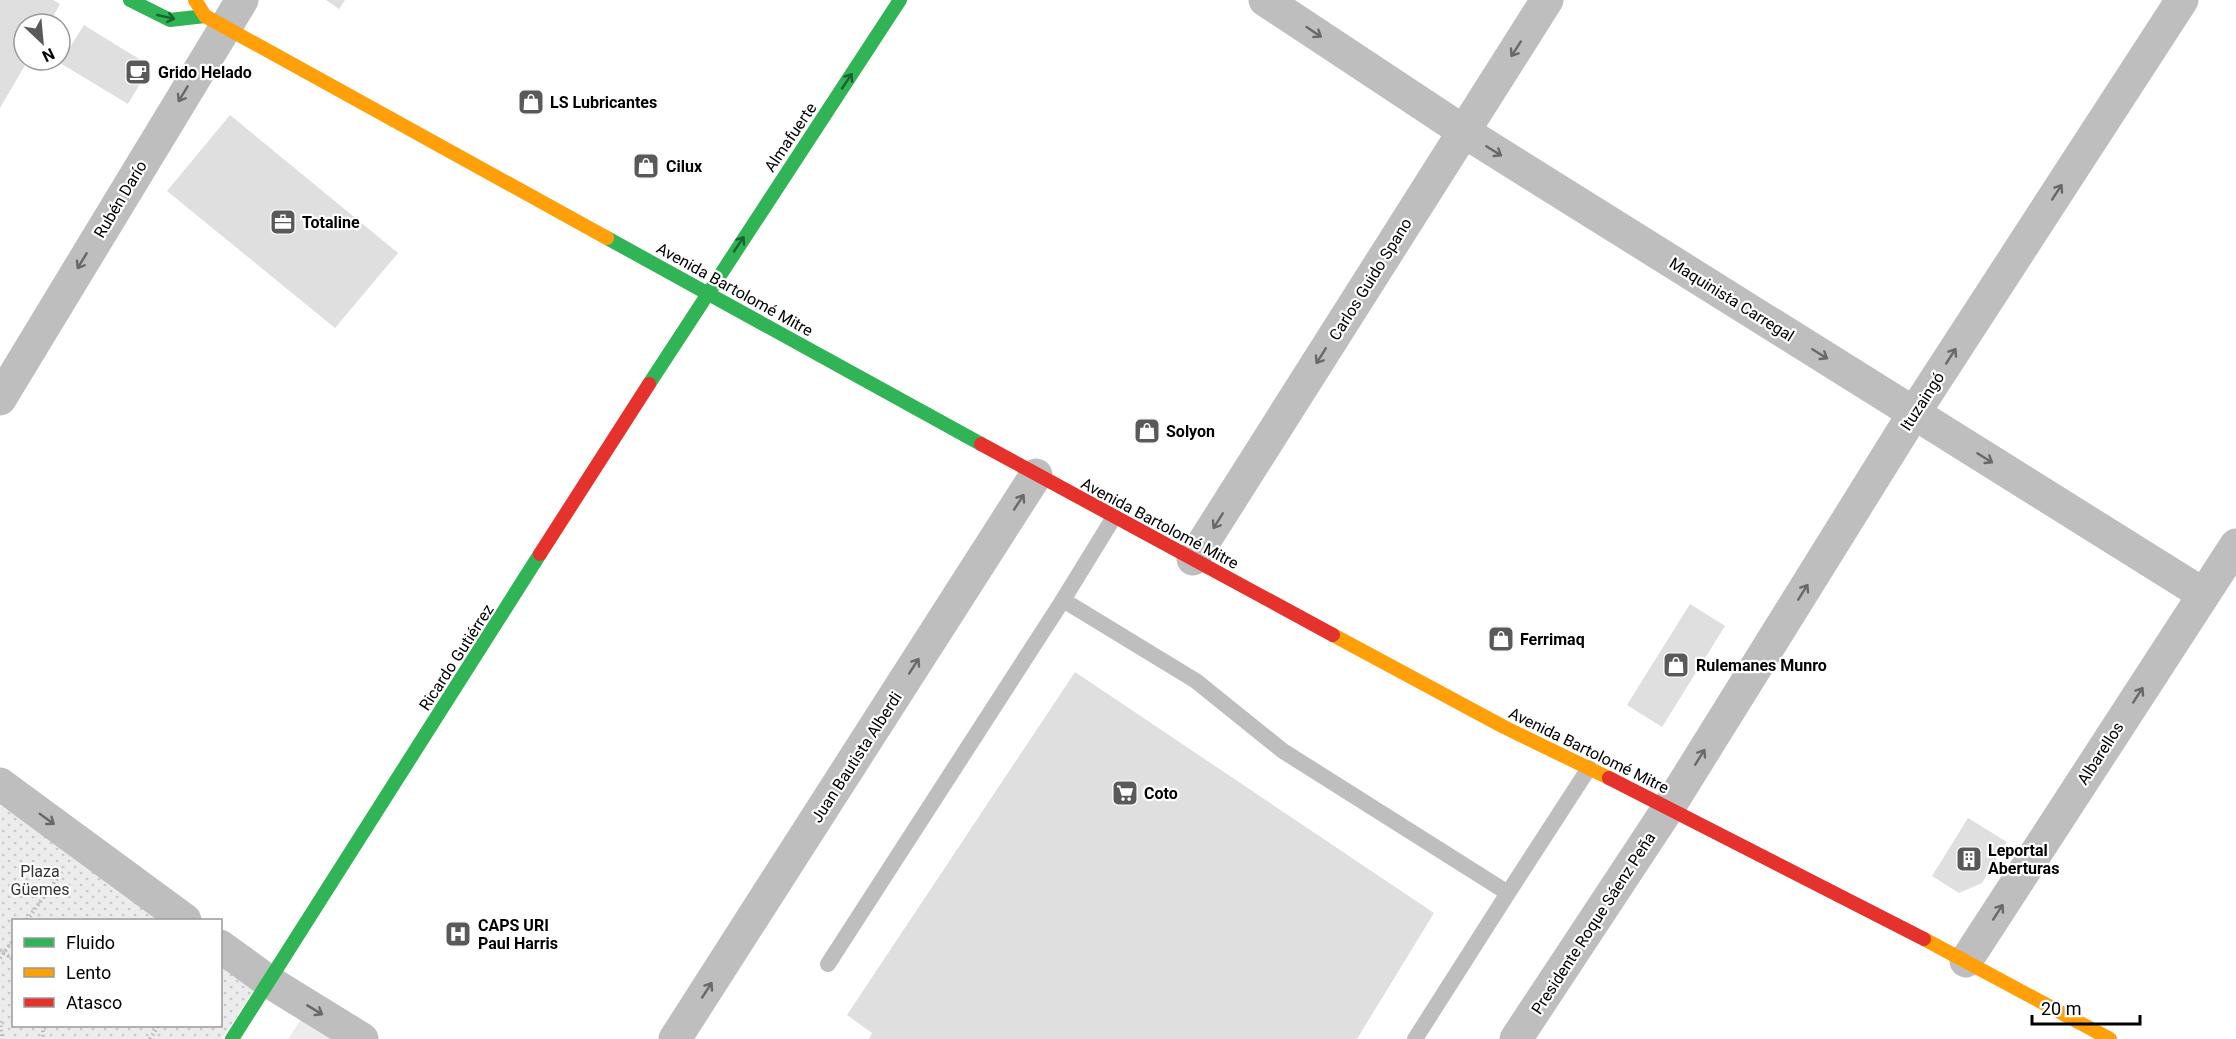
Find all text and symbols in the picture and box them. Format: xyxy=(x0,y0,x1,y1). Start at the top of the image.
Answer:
one-way arrow xyxy=(156,11,175,23)
north arrow xyxy=(12,12,72,72)
one-way arrow xyxy=(1305,27,1322,39)
one-way arrow xyxy=(1509,40,1521,57)
text: N xyxy=(39,44,58,66)
cafe icon: Grido Helado xyxy=(123,57,153,87)
place label: Grido Helado xyxy=(158,63,252,82)
one-way arrow xyxy=(841,73,853,90)
one-way arrow xyxy=(177,85,189,102)
shop icon: LS Lubricantes xyxy=(516,87,546,117)
place label: LS Lubricantes xyxy=(550,93,657,112)
street label: Almafuerte xyxy=(760,99,821,176)
one-way arrow xyxy=(1486,144,1503,157)
shop icon: Cilux xyxy=(631,151,661,181)
street label: Rubén Darío xyxy=(90,157,151,241)
place label: Cilux xyxy=(666,157,703,176)
one-way arrow xyxy=(2052,184,2064,201)
office icon: Totaline xyxy=(268,207,298,237)
place label: Totaline xyxy=(302,213,360,232)
street label: Carlos Guido Spano xyxy=(1325,215,1416,344)
one-way arrow xyxy=(733,236,745,252)
street label: Avenida Bartolomé Mitre xyxy=(653,239,816,340)
one-way arrow xyxy=(76,252,88,269)
street label: Maquinista Carregal xyxy=(1666,253,1798,345)
one-way arrow xyxy=(1315,347,1327,364)
one-way arrow xyxy=(1946,348,1958,365)
one-way arrow xyxy=(1811,349,1828,361)
street label: Ituzaingó xyxy=(1897,368,1948,434)
shop icon: Solyon xyxy=(1132,416,1162,446)
place label: Solyon xyxy=(1166,422,1215,441)
one-way arrow xyxy=(1977,451,1994,464)
street label: Avenida Bartolomé Mitre xyxy=(1078,474,1242,573)
one-way arrow xyxy=(1014,494,1026,511)
one-way arrow xyxy=(1211,512,1223,529)
one-way arrow xyxy=(1797,584,1809,601)
street label: Ricardo Gutiérrez xyxy=(415,601,498,714)
shop icon: Ferrimaq xyxy=(1486,624,1516,654)
place label: Ferrimaq xyxy=(1520,630,1585,649)
shop icon: Rulemanes Munro xyxy=(1661,650,1691,680)
place label: Rulemanes Munro xyxy=(1696,656,1827,675)
one-way arrow xyxy=(908,659,920,675)
one-way arrow xyxy=(2132,687,2144,704)
street label: Juan Bautista Alberdi xyxy=(807,688,906,826)
street label: Avenida Bartolomé Mitre xyxy=(1506,703,1672,797)
street label: Albarellos xyxy=(2073,718,2128,788)
one-way arrow xyxy=(1693,749,1706,766)
supermarket icon: Coto xyxy=(1110,778,1140,808)
place label: Coto xyxy=(1144,784,1178,803)
one-way arrow xyxy=(39,812,55,825)
street label: Presidente Roque Sáenz Peña xyxy=(1527,829,1659,1018)
place label: Leportal Aberturas xyxy=(1988,841,2059,878)
building icon: Leportal Aberturas xyxy=(1954,844,1984,874)
park label: Plaza Güemes xyxy=(11,862,69,899)
one-way arrow xyxy=(1992,904,2004,920)
place label: CAPS URI Paul Harris xyxy=(478,916,558,953)
legend xyxy=(12,919,222,1027)
hospital icon: CAPS URI Paul Harris xyxy=(443,919,473,949)
text: Fluido xyxy=(66,932,115,953)
text: Lento xyxy=(66,962,111,983)
one-way arrow xyxy=(701,982,713,999)
scale bar xyxy=(2032,988,2140,1026)
text: Atasco xyxy=(66,992,122,1013)
text: 20 m xyxy=(2041,998,2081,1019)
one-way arrow xyxy=(306,1005,323,1017)

